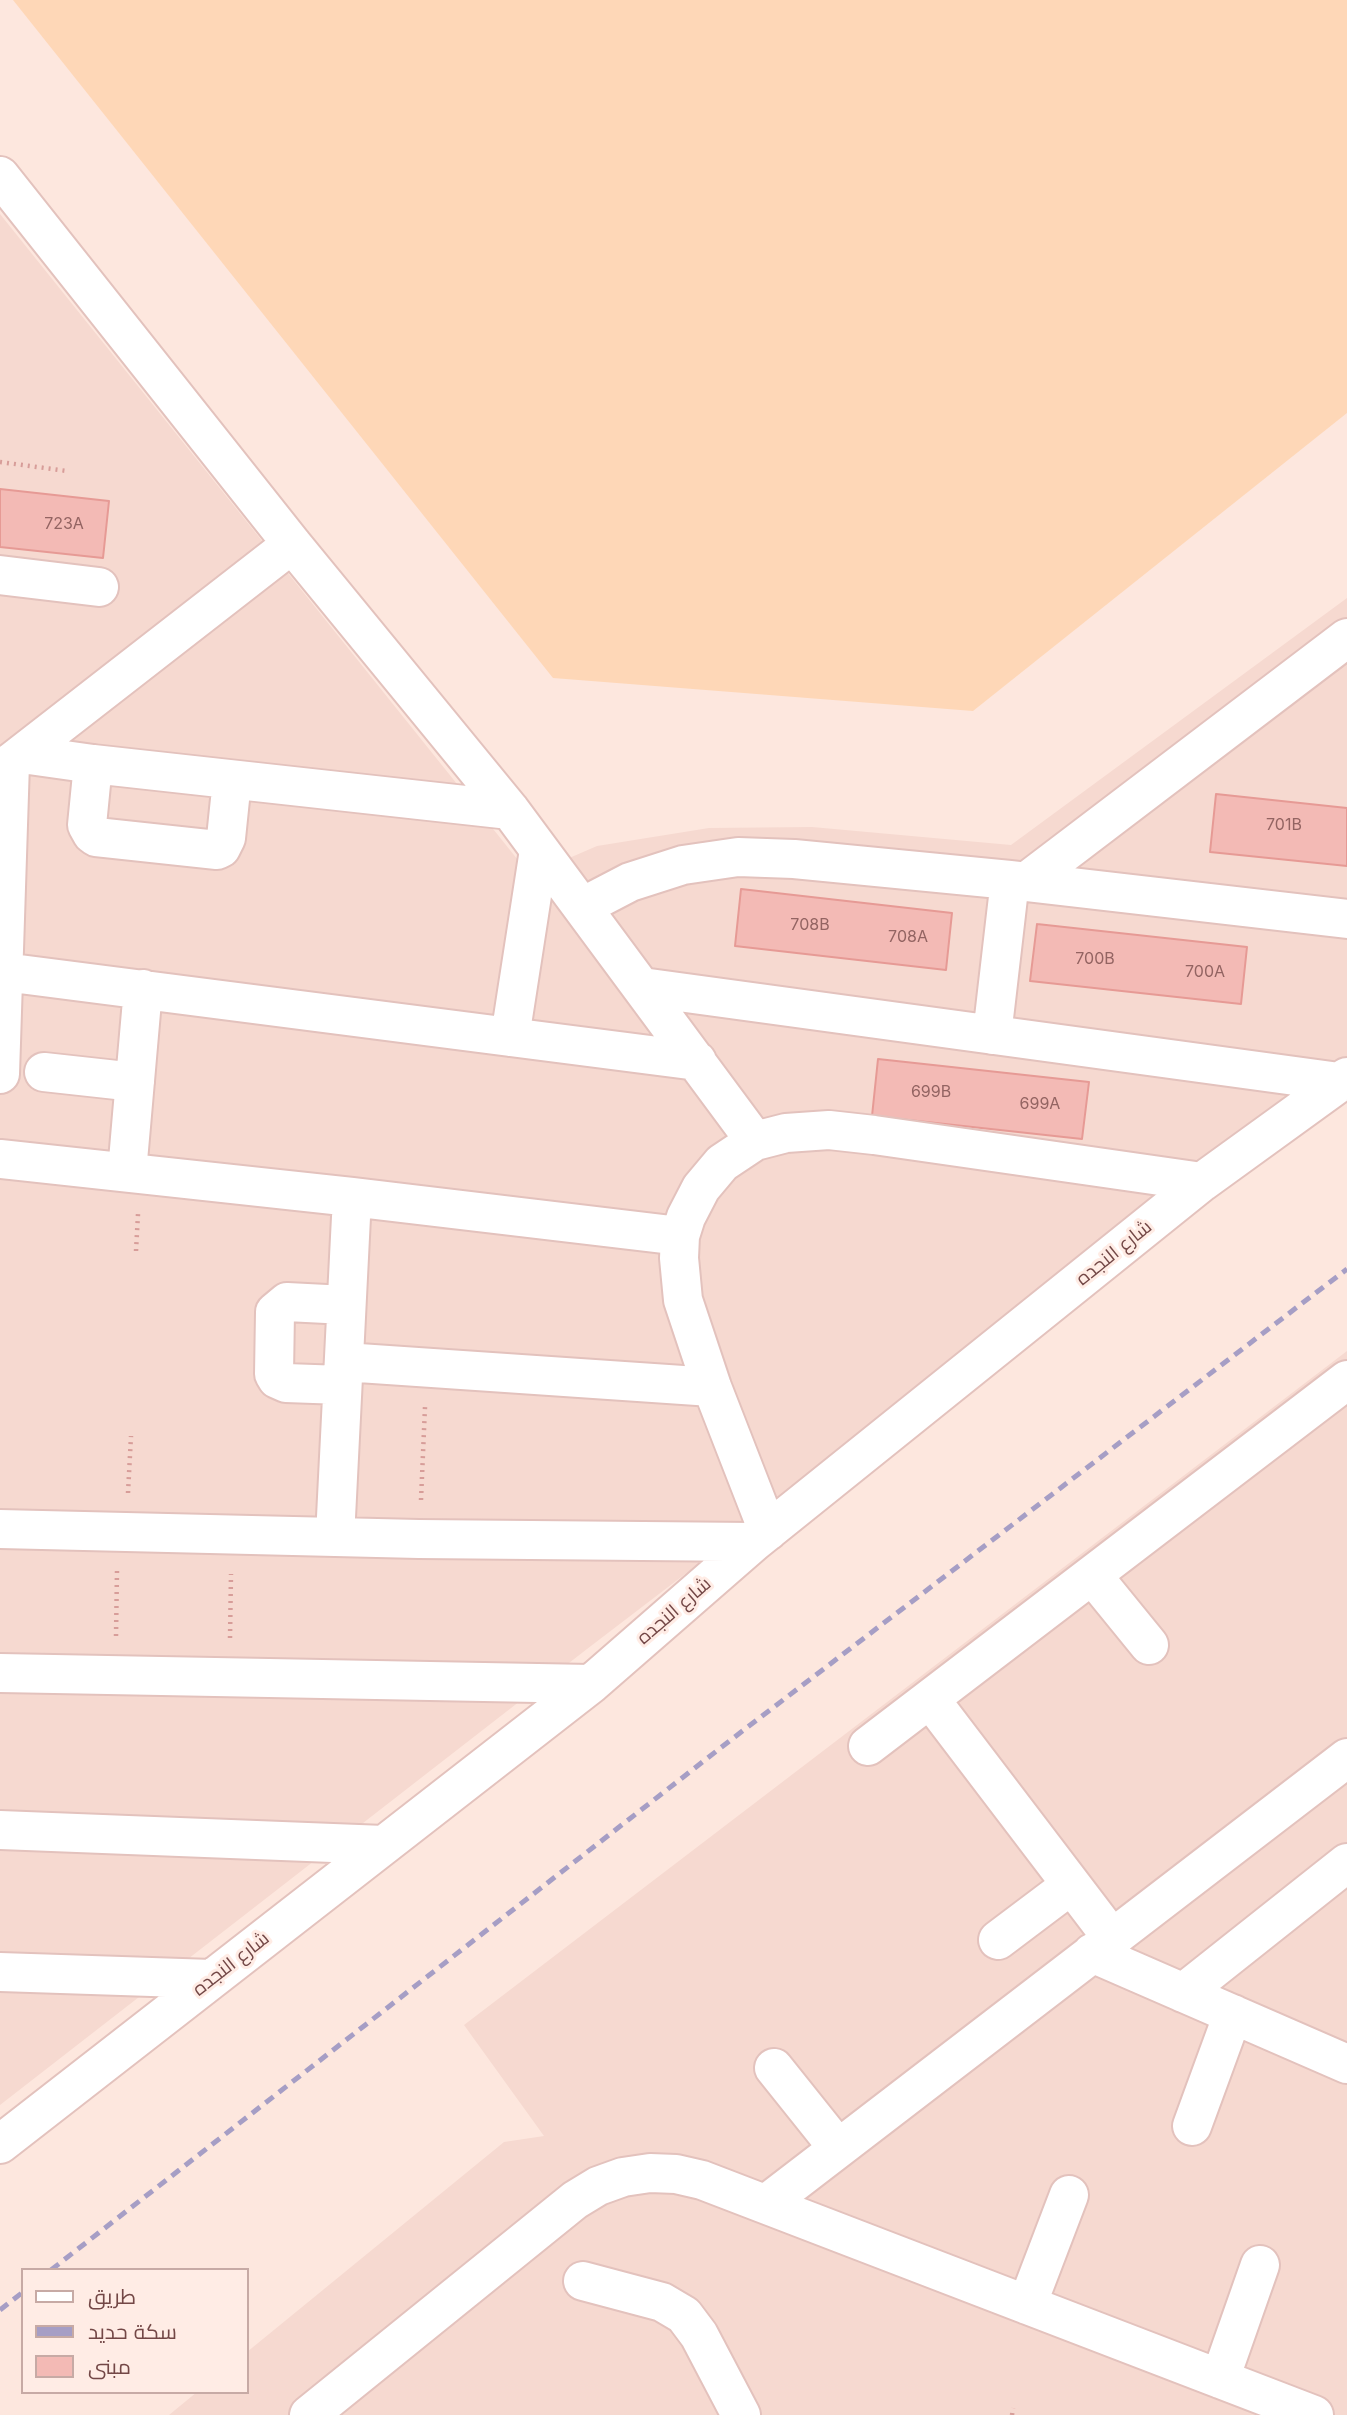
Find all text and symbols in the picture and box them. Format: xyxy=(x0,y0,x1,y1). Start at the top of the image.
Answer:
house number: 723A xyxy=(44,514,84,534)
house number: 701B xyxy=(1266,815,1302,835)
house number: 708B xyxy=(790,915,830,935)
house number: 708A xyxy=(888,927,928,947)
house number: 700B xyxy=(1075,949,1115,969)
house number: 700A xyxy=(1185,962,1225,982)
house number: 699B xyxy=(911,1082,951,1102)
house number: 699A xyxy=(1020,1094,1060,1114)
street label: شارع النجده xyxy=(1072,1216,1156,1290)
street label: شارع النجده xyxy=(632,1573,716,1649)
street label: شارع النجده xyxy=(188,1927,274,2001)
legend xyxy=(21,2268,248,2394)
text: طريق xyxy=(88,2284,136,2309)
text: سكة حديد xyxy=(88,2319,177,2344)
text: مبنى xyxy=(88,2354,131,2379)

